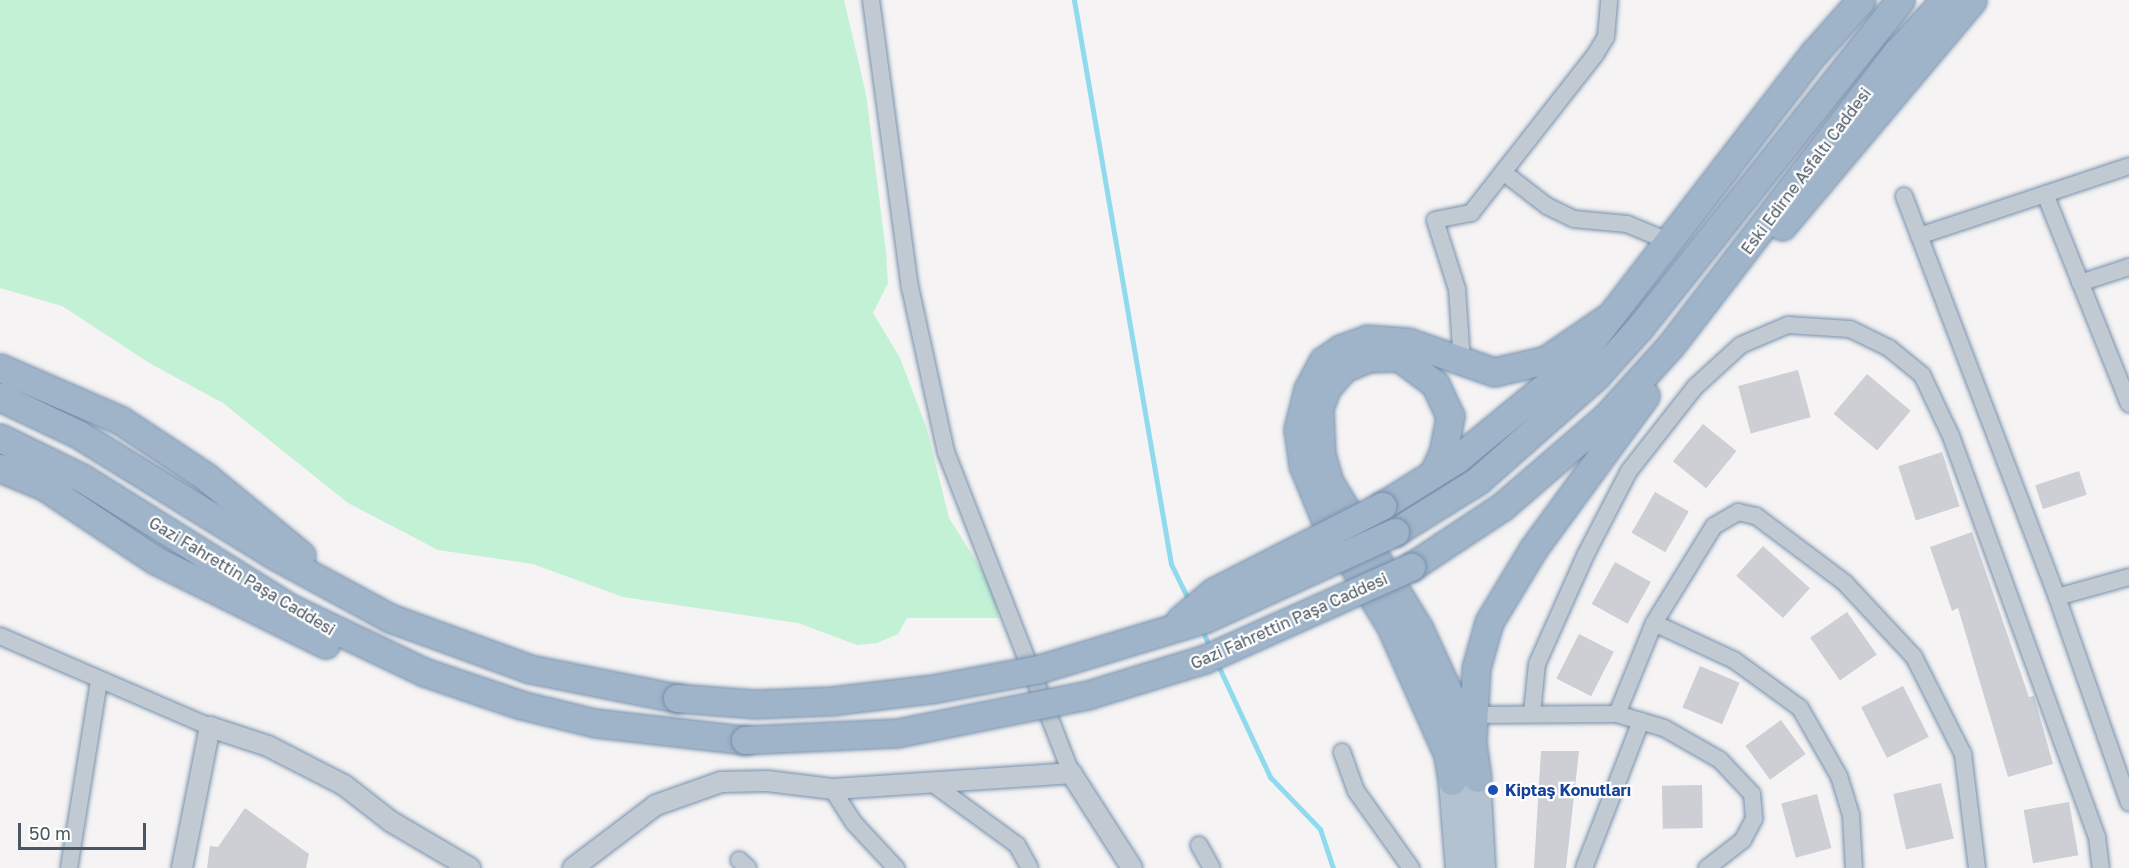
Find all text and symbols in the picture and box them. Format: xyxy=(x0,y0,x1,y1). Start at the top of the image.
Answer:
street label: Eski Edirne Asfaltı Caddesi xyxy=(1737,84,1875,258)
street label: Gazi Fahrettin Paşa Caddesi xyxy=(146,513,338,639)
street label: Gazi Fahrettin Paşa Caddesi xyxy=(1188,569,1390,673)
place label: Kiptaş Konutları xyxy=(1505,780,1631,800)
marker: Kiptaş Konutları xyxy=(1486,783,1500,797)
scale bar xyxy=(21,811,148,849)
text: 50 m xyxy=(29,822,71,844)

